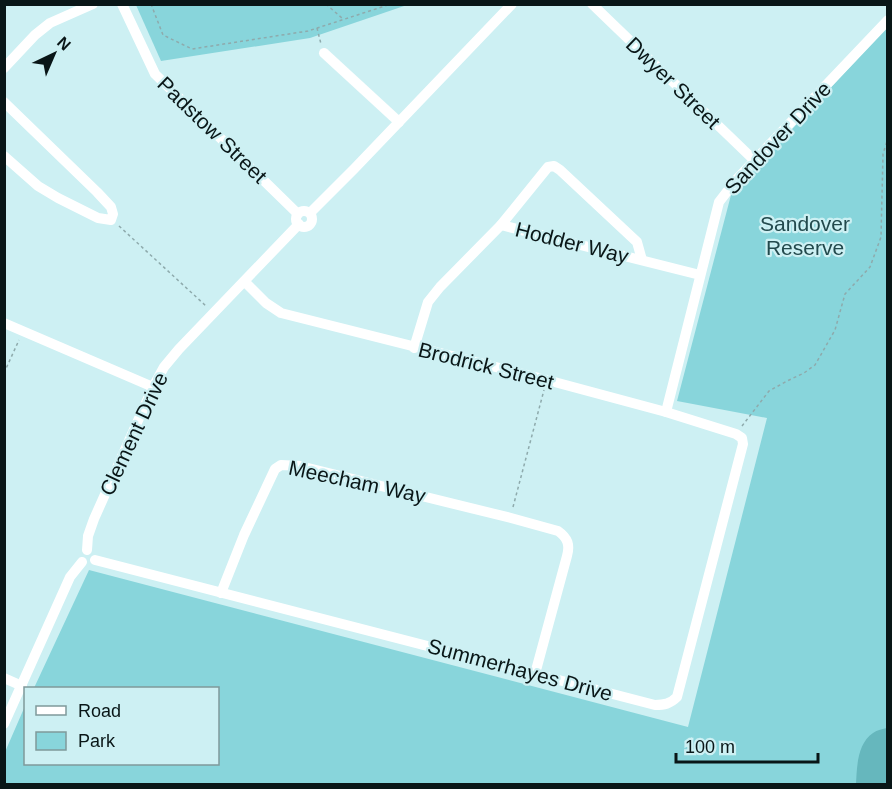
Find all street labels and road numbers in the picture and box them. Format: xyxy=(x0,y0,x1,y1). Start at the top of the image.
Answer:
street label: Dwyer Street xyxy=(622,32,725,133)
street label: Padstow Street xyxy=(153,72,272,187)
street label: Sandover Drive xyxy=(720,77,835,198)
street label: Hodder Way xyxy=(513,217,632,268)
street label: Brodrick Street xyxy=(416,338,556,394)
street label: Clement Drive xyxy=(95,369,172,499)
street label: Meecham Way xyxy=(287,456,428,507)
street label: Summerhayes Drive xyxy=(425,634,615,705)

